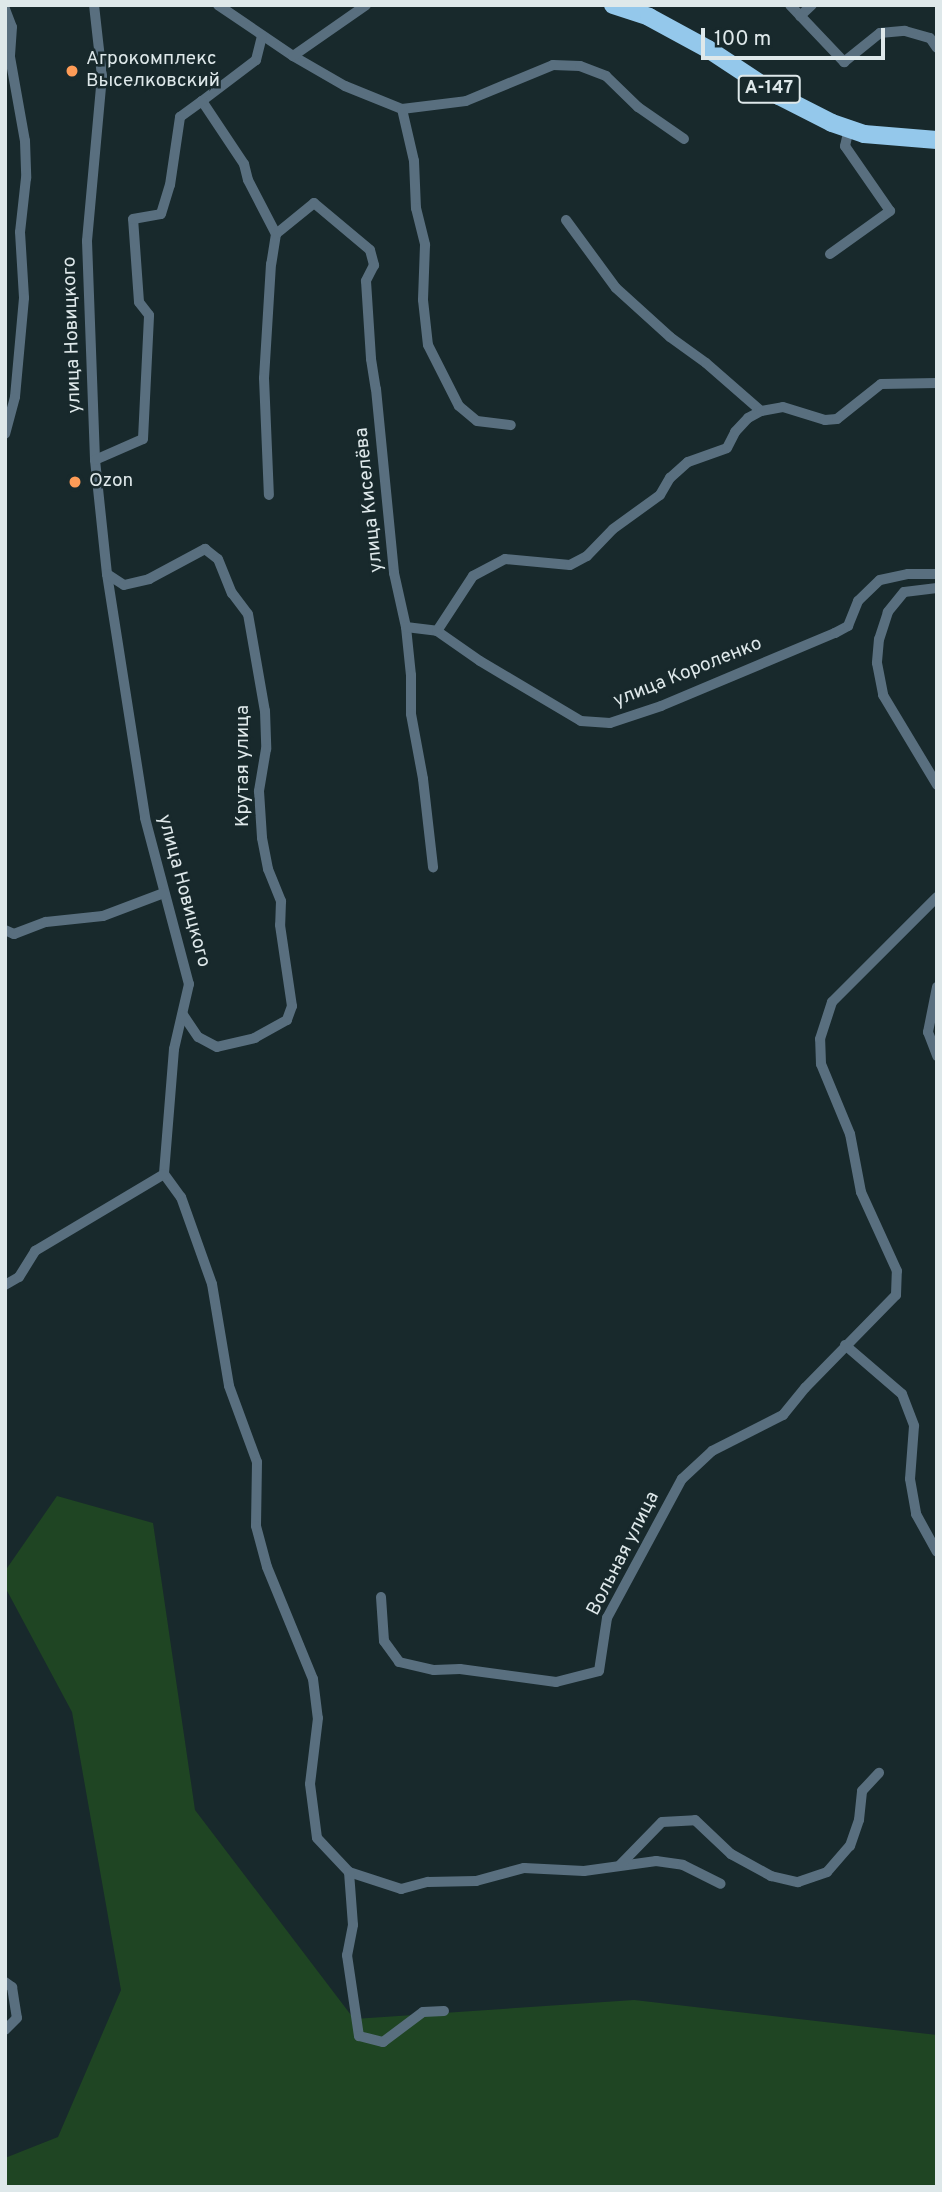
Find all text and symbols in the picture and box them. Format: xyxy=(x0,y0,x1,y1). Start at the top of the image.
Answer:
scale bar xyxy=(704,14,888,58)
text: 100 m xyxy=(714,26,771,53)
place label: Агрокомплекс Выселковский xyxy=(86,49,220,93)
marker: Агрокомплекс Выселковский xyxy=(64,63,80,79)
road number: А-147 xyxy=(738,74,800,104)
street label: улица Новицкого xyxy=(59,256,87,414)
street label: улица Киселёва xyxy=(351,426,389,574)
place label: Ozon xyxy=(89,471,133,493)
marker: Ozon xyxy=(67,474,83,490)
street label: улица Короленко xyxy=(610,633,766,713)
street label: Крутая улица xyxy=(233,705,255,827)
street label: улица Новицкого xyxy=(152,812,214,970)
street label: Вольная улица xyxy=(583,1488,665,1620)

